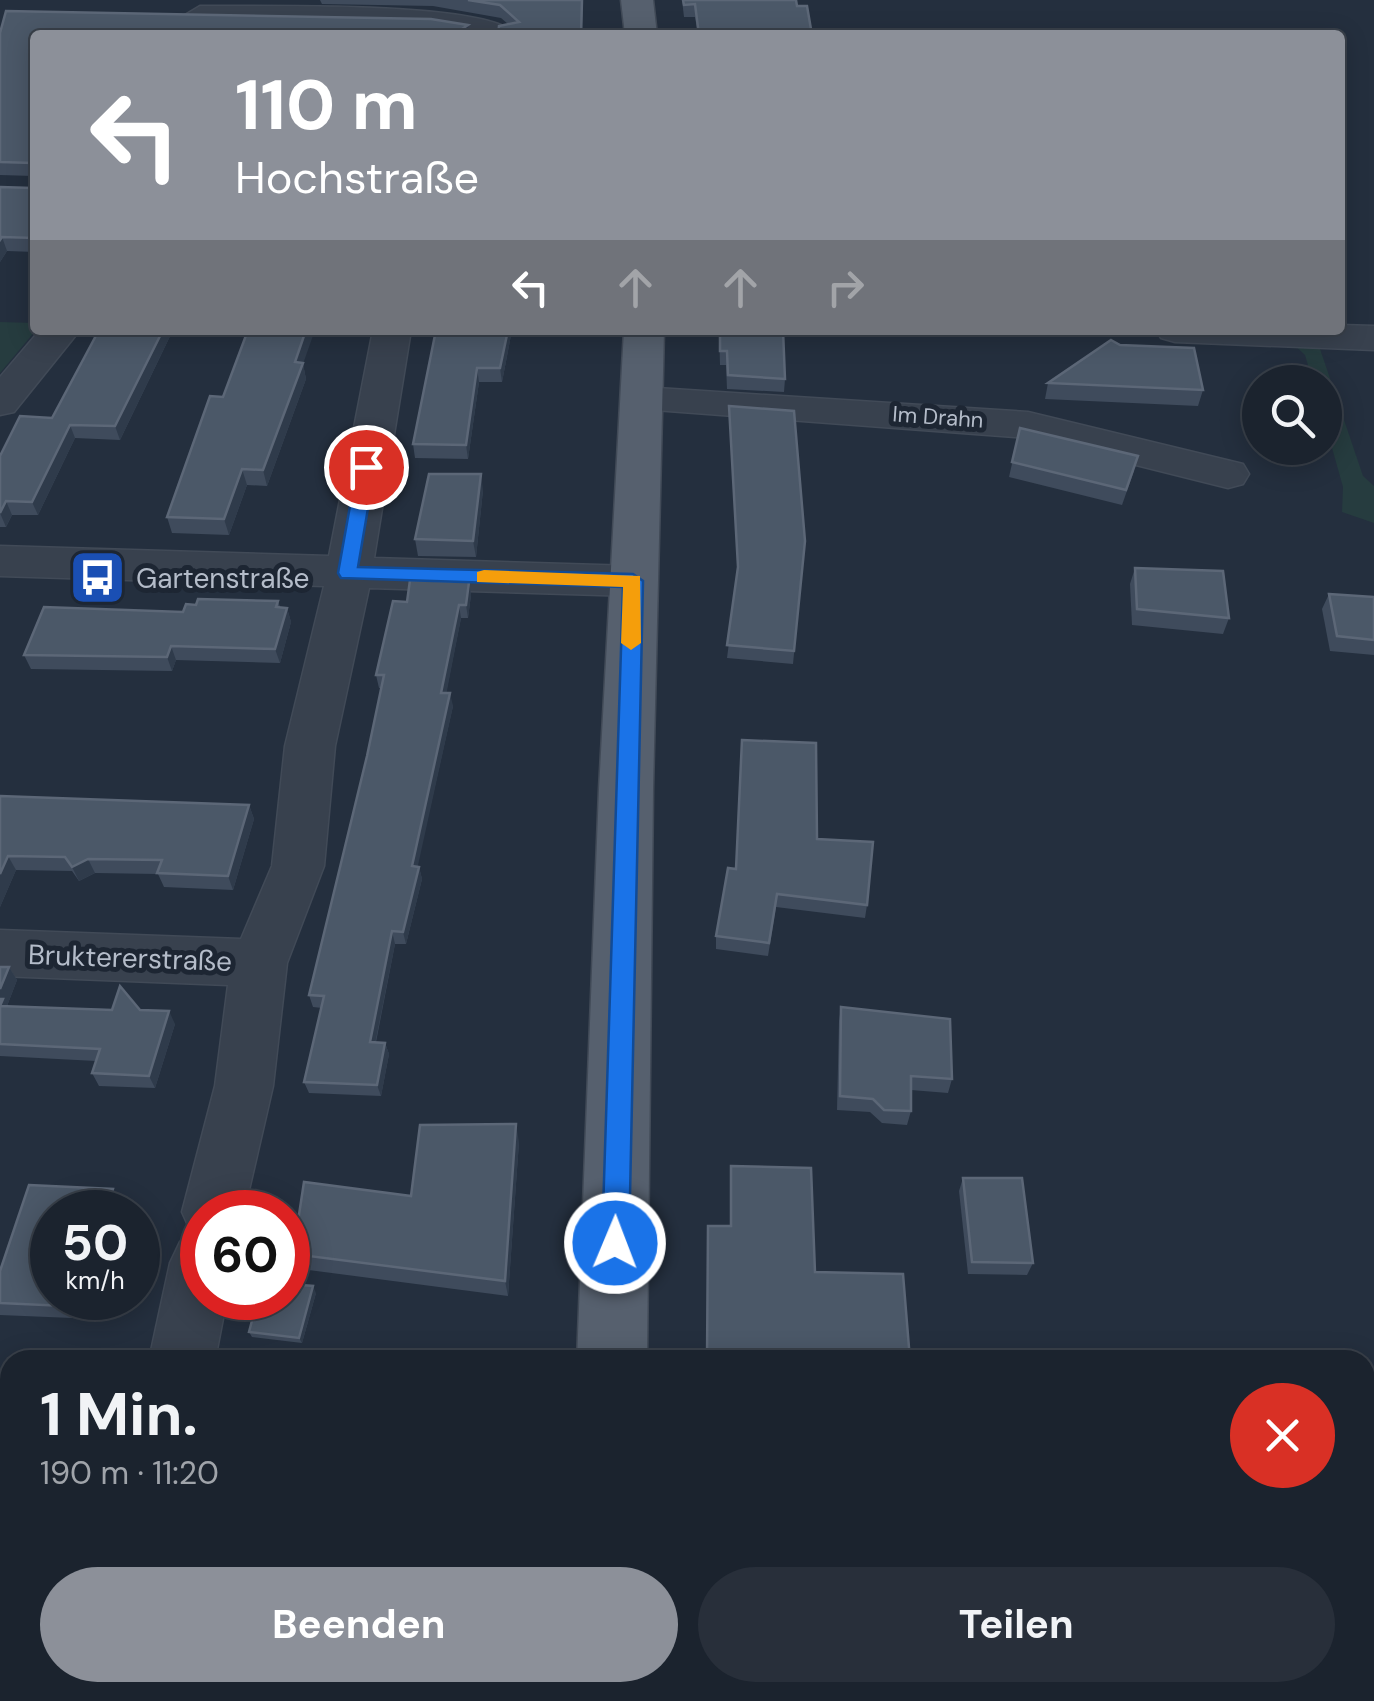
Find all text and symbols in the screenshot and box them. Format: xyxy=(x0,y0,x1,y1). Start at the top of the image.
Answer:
text: 110 m xyxy=(235,60,418,151)
icon: left xyxy=(70,70,200,200)
text: Hochstraße xyxy=(235,148,479,207)
icon: left xyxy=(503,260,558,315)
icon: ahead xyxy=(608,260,663,315)
icon: ahead xyxy=(713,260,768,315)
icon: right xyxy=(818,260,873,315)
map controls xyxy=(1242,365,1342,465)
button: search xyxy=(1242,365,1342,465)
street label: Im Drahn xyxy=(892,399,984,435)
pin xyxy=(324,425,409,510)
icon: arrive xyxy=(339,440,394,495)
bus stop icon: Gartenstraße xyxy=(67,548,127,608)
place label: Gartenstraße xyxy=(136,560,309,597)
street label: Bruktererstraße xyxy=(27,936,233,980)
speed limit sign: 60 xyxy=(180,1190,310,1320)
position arrow xyxy=(563,1191,667,1295)
text: 50 xyxy=(62,1210,128,1276)
text: km/h xyxy=(65,1264,125,1297)
text: 1 Min. xyxy=(40,1375,198,1454)
button: close xyxy=(1230,1383,1335,1488)
text: 190 m · 11:20 xyxy=(40,1452,219,1494)
button: Beenden xyxy=(40,1567,678,1682)
button: Teilen xyxy=(698,1567,1335,1682)

